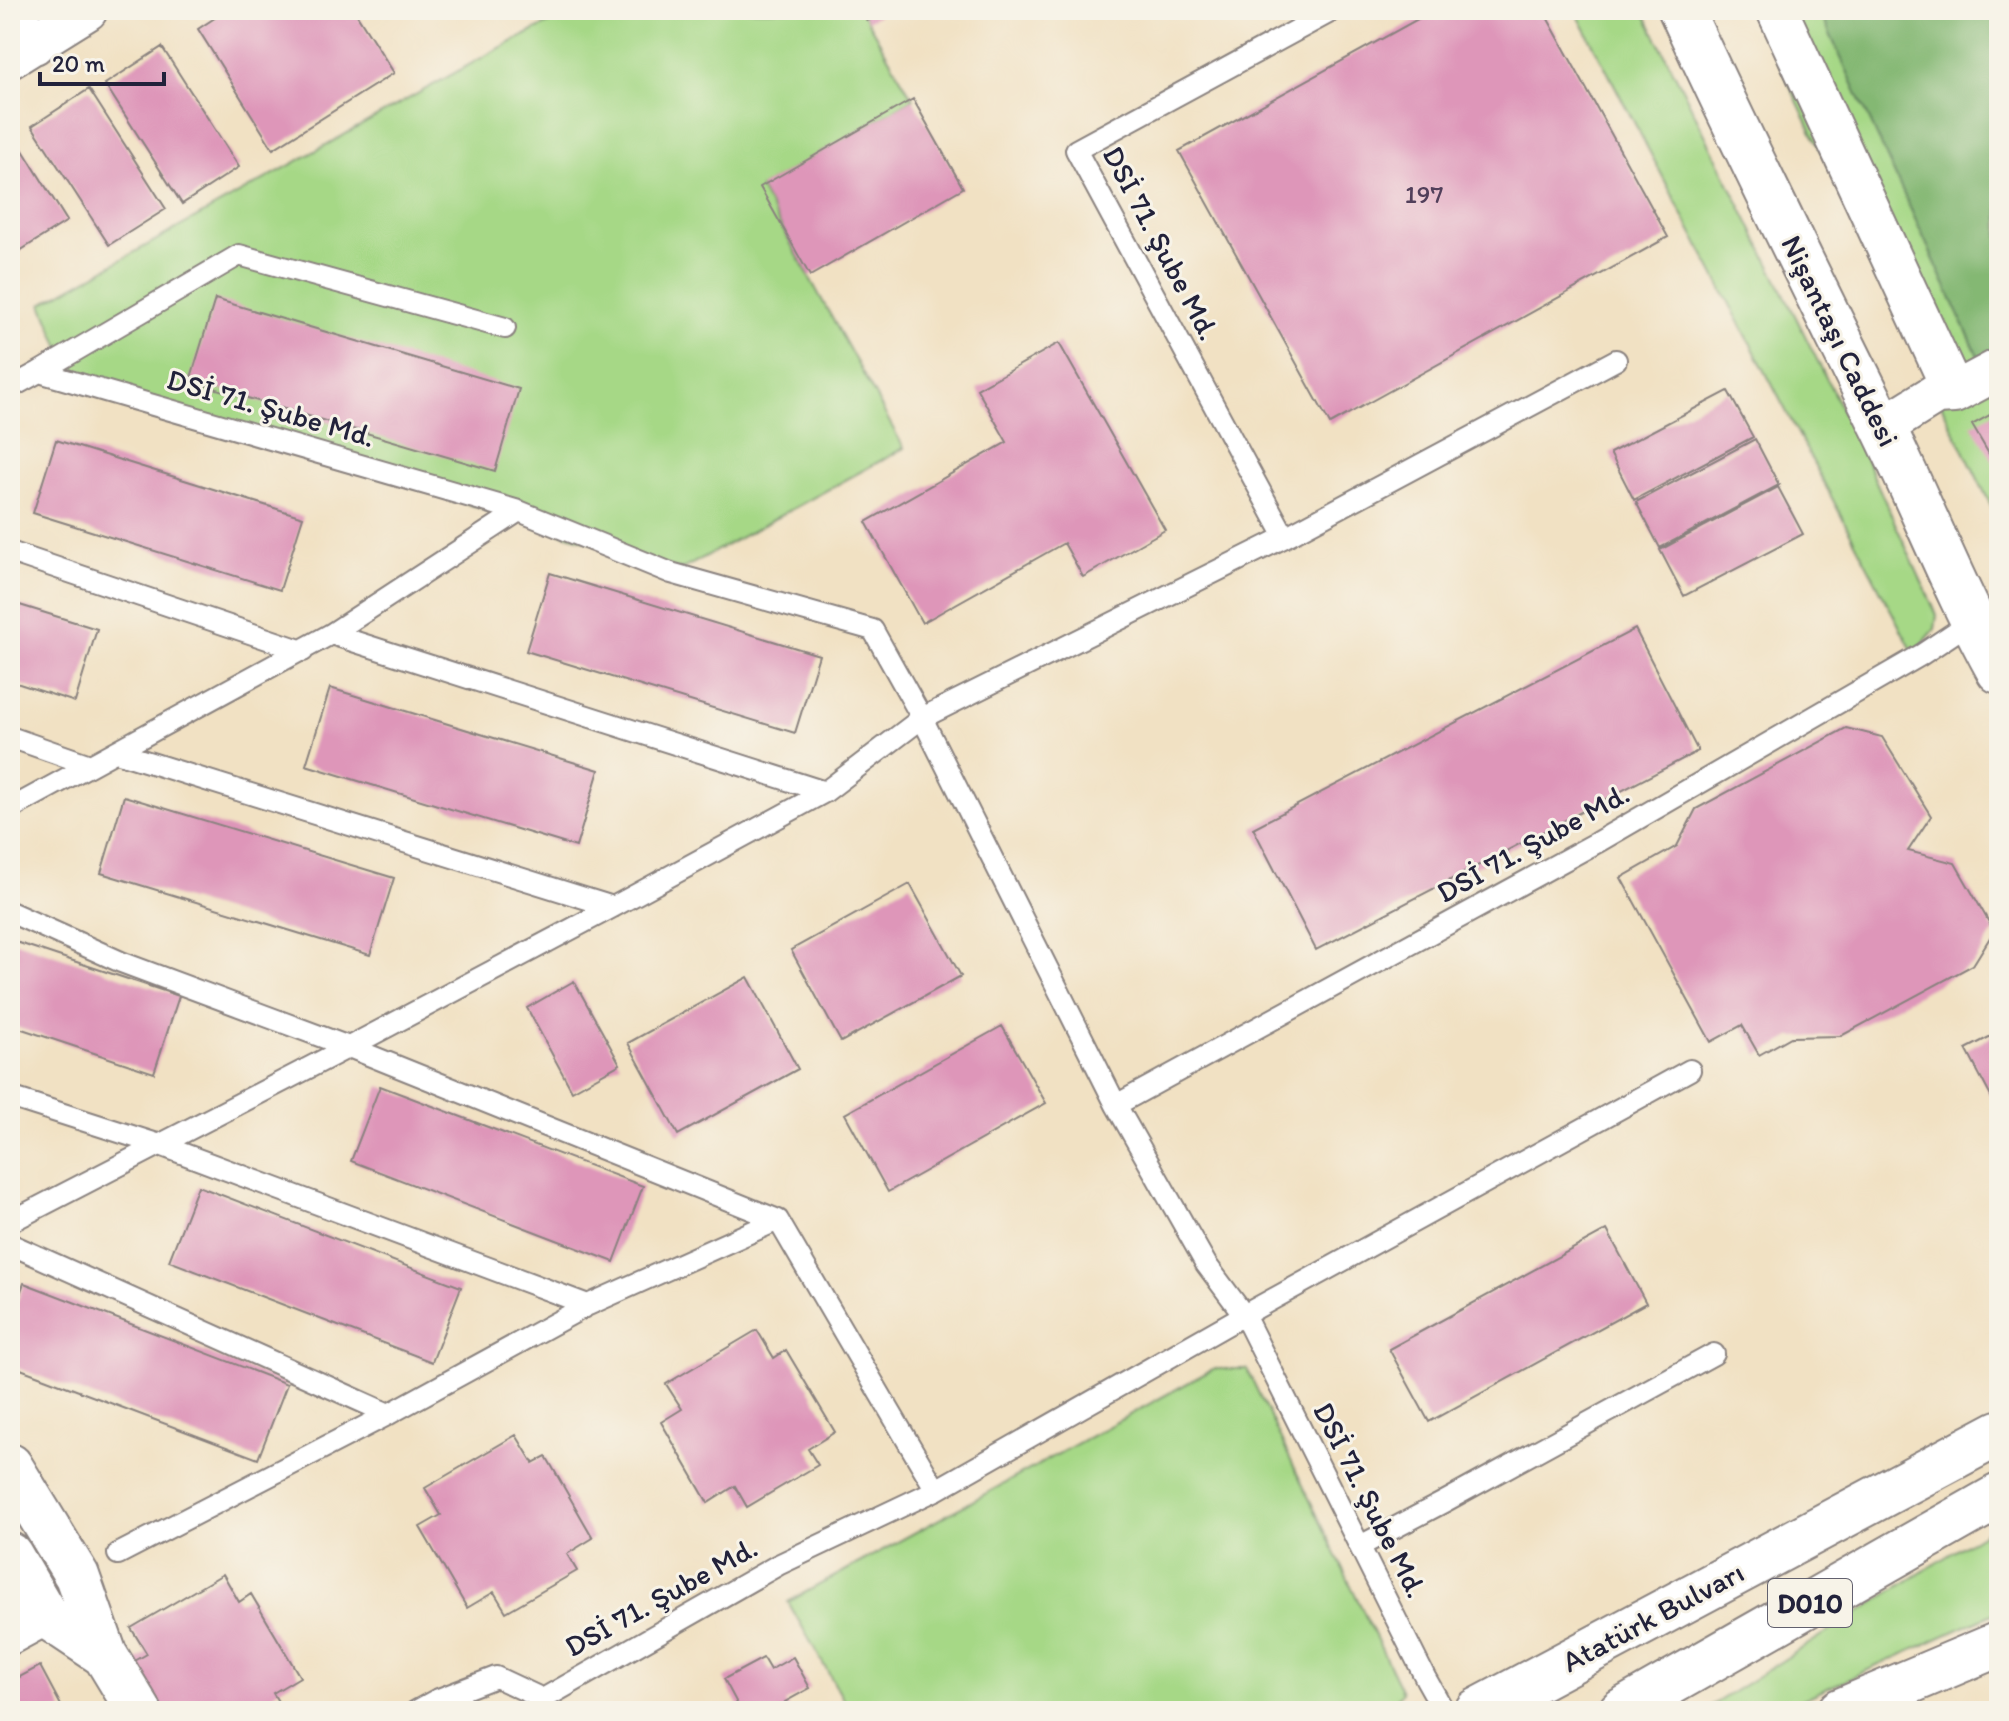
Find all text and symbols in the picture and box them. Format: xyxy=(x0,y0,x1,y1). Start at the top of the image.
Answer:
scale bar xyxy=(40,36,164,86)
text: 20 m xyxy=(52,49,105,78)
street label: DSİ 71. Şube Md. xyxy=(1095,139,1228,346)
house number: 197 xyxy=(1405,178,1443,210)
street label: Nişantaşı Caddesi xyxy=(1773,229,1908,452)
street label: DSİ 71. Şube Md. xyxy=(163,360,379,455)
street label: DSİ 71. Şube Md. xyxy=(1430,774,1636,911)
street label: DSİ 71. Şube Md. xyxy=(1305,1396,1436,1604)
street label: DSİ 71. Şube Md. xyxy=(558,1528,764,1665)
street label: Atatürk Bulvarı xyxy=(1555,1553,1750,1680)
road number: D010 xyxy=(1768,1579,1852,1627)

